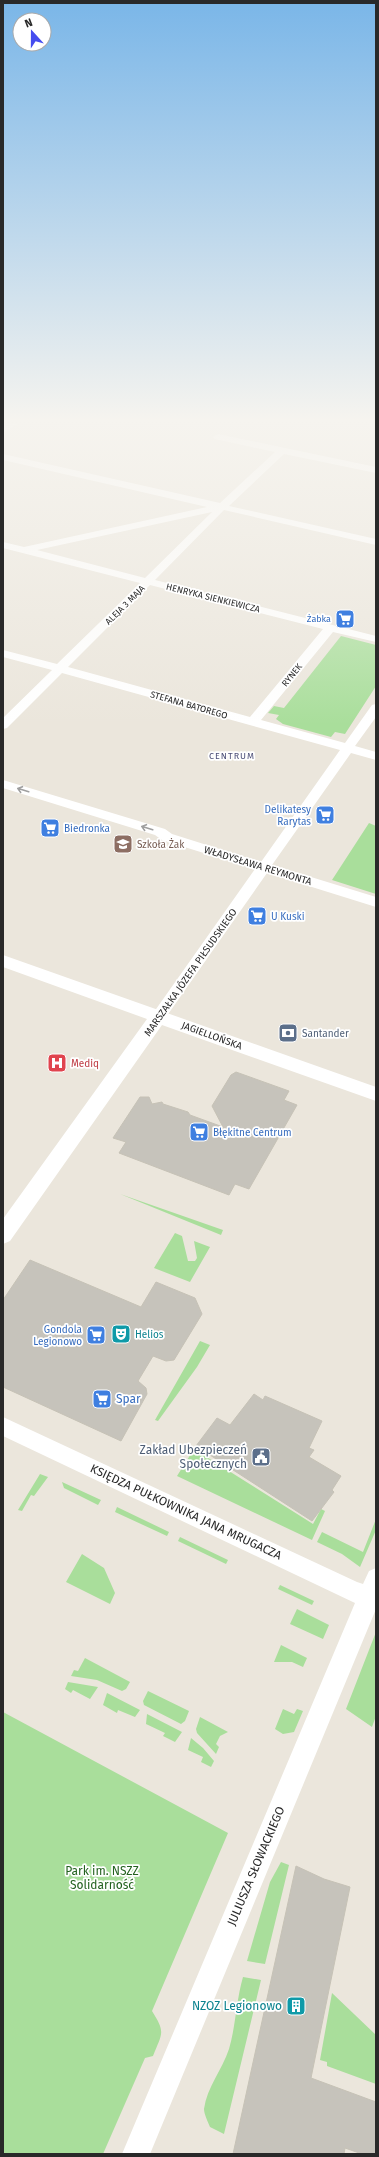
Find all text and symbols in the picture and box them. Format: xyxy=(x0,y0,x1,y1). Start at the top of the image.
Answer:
north arrow xyxy=(12,12,52,52)
text: N xyxy=(23,16,34,31)
street label: HENRYKA SIENKIEWICZA xyxy=(165,582,262,615)
street label: ALEJA 3 MAJA xyxy=(103,583,147,627)
supermarket icon: Żabka xyxy=(334,608,356,630)
place label: Żabka xyxy=(307,614,331,624)
street label: RYNEK xyxy=(280,661,305,688)
street label: STEFANA BATOREGO xyxy=(149,689,229,721)
district label: CENTRUM xyxy=(209,751,255,761)
one-way arrow xyxy=(16,786,29,793)
place label: Delikatesy Rarytas xyxy=(265,804,311,828)
supermarket icon: Delikatesy Rarytas xyxy=(314,804,336,826)
supermarket icon: Biedronka xyxy=(39,817,61,839)
place label: Biedronka xyxy=(64,823,110,835)
one-way arrow xyxy=(141,824,154,831)
school or university icon: Szkoła Żak xyxy=(112,833,134,855)
place label: Szkoła Żak xyxy=(137,837,185,851)
street label: WŁADYSŁAWA REYMONTA xyxy=(202,844,313,888)
street label: MARSZAŁKA JÓZEFA PIŁSUDSKIEGO xyxy=(140,905,240,1039)
supermarket icon: U Kuski xyxy=(246,905,268,927)
place label: U Kuski xyxy=(271,911,305,923)
street label: JAGIELLOŃSKA xyxy=(180,1018,245,1053)
bank icon: Santander xyxy=(277,1022,299,1044)
place label: Santander xyxy=(302,1028,349,1040)
hospital icon: Mediq xyxy=(46,1052,68,1074)
place label: Mediq xyxy=(71,1058,99,1070)
supermarket icon: Błękitne Centrum xyxy=(188,1121,210,1143)
place label: Błękitne Centrum xyxy=(213,1127,292,1139)
theatre icon: Helios xyxy=(110,1323,132,1345)
place label: Gondola Legionowo xyxy=(33,1324,82,1348)
supermarket icon: Gondola Legionowo xyxy=(85,1324,107,1346)
place label: Helios xyxy=(135,1329,164,1341)
supermarket icon: Spar xyxy=(91,1388,113,1410)
place label: Spar xyxy=(116,1392,141,1406)
place label: Zakład Ubezpieczeń Społecznych xyxy=(140,1443,247,1471)
public building icon: Zakład Ubezpieczeń Społecznych xyxy=(250,1446,272,1468)
street label: KSIĘDZA PUŁKOWNIKA JANA MRUGACZA xyxy=(88,1461,284,1563)
street label: JULIUSZA SŁOWACKIEGO xyxy=(224,1804,288,1928)
park label: Park im. NSZZ Solidarność xyxy=(65,1864,139,1892)
building icon: NZOZ Legionowo xyxy=(285,1995,307,2017)
place label: NZOZ Legionowo xyxy=(192,1999,282,2013)

